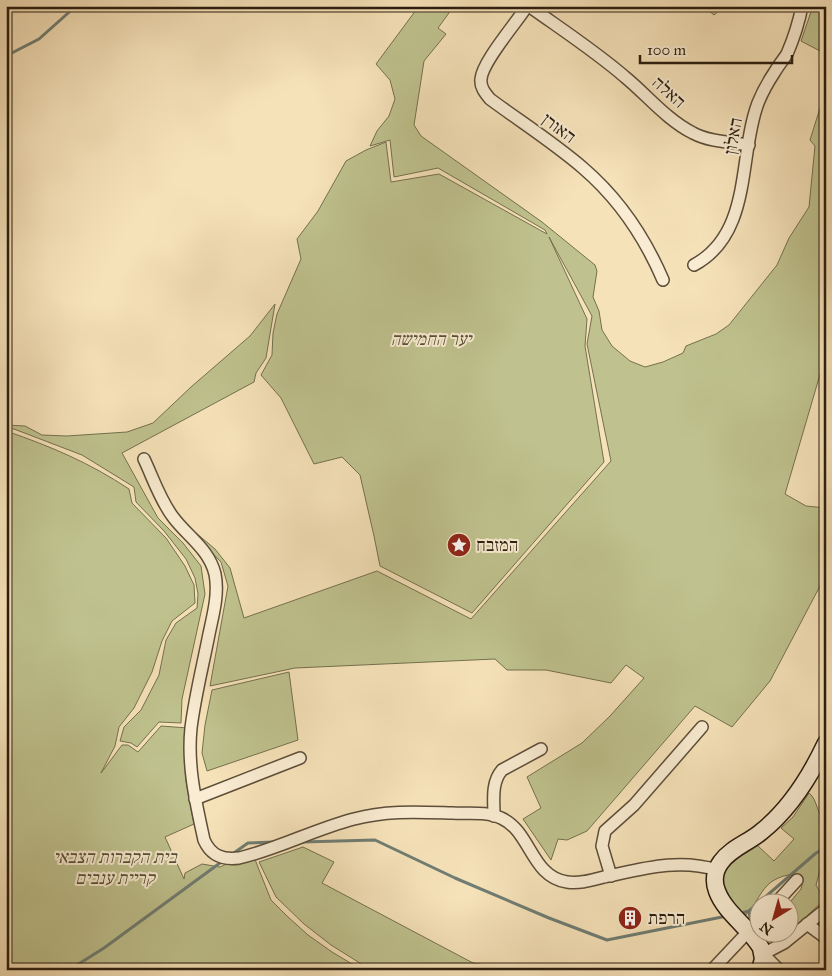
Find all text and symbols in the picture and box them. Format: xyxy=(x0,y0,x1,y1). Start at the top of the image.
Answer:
scale bar xyxy=(640,32,792,64)
text: 100 m xyxy=(647,41,687,59)
street label: האלה xyxy=(648,71,690,113)
street label: האורן xyxy=(538,108,580,148)
street label: האלון xyxy=(719,116,747,156)
park label: יער החמישה xyxy=(391,328,473,350)
place icon: המזבח xyxy=(446,532,472,558)
place label: המזבח xyxy=(476,534,518,556)
park label: בית הקברות הצבאי קריית ענבים xyxy=(53,846,178,889)
north arrow xyxy=(750,894,800,944)
building icon: הרפת xyxy=(617,905,643,931)
place label: הרפת xyxy=(648,907,685,929)
text: N xyxy=(757,918,776,938)

